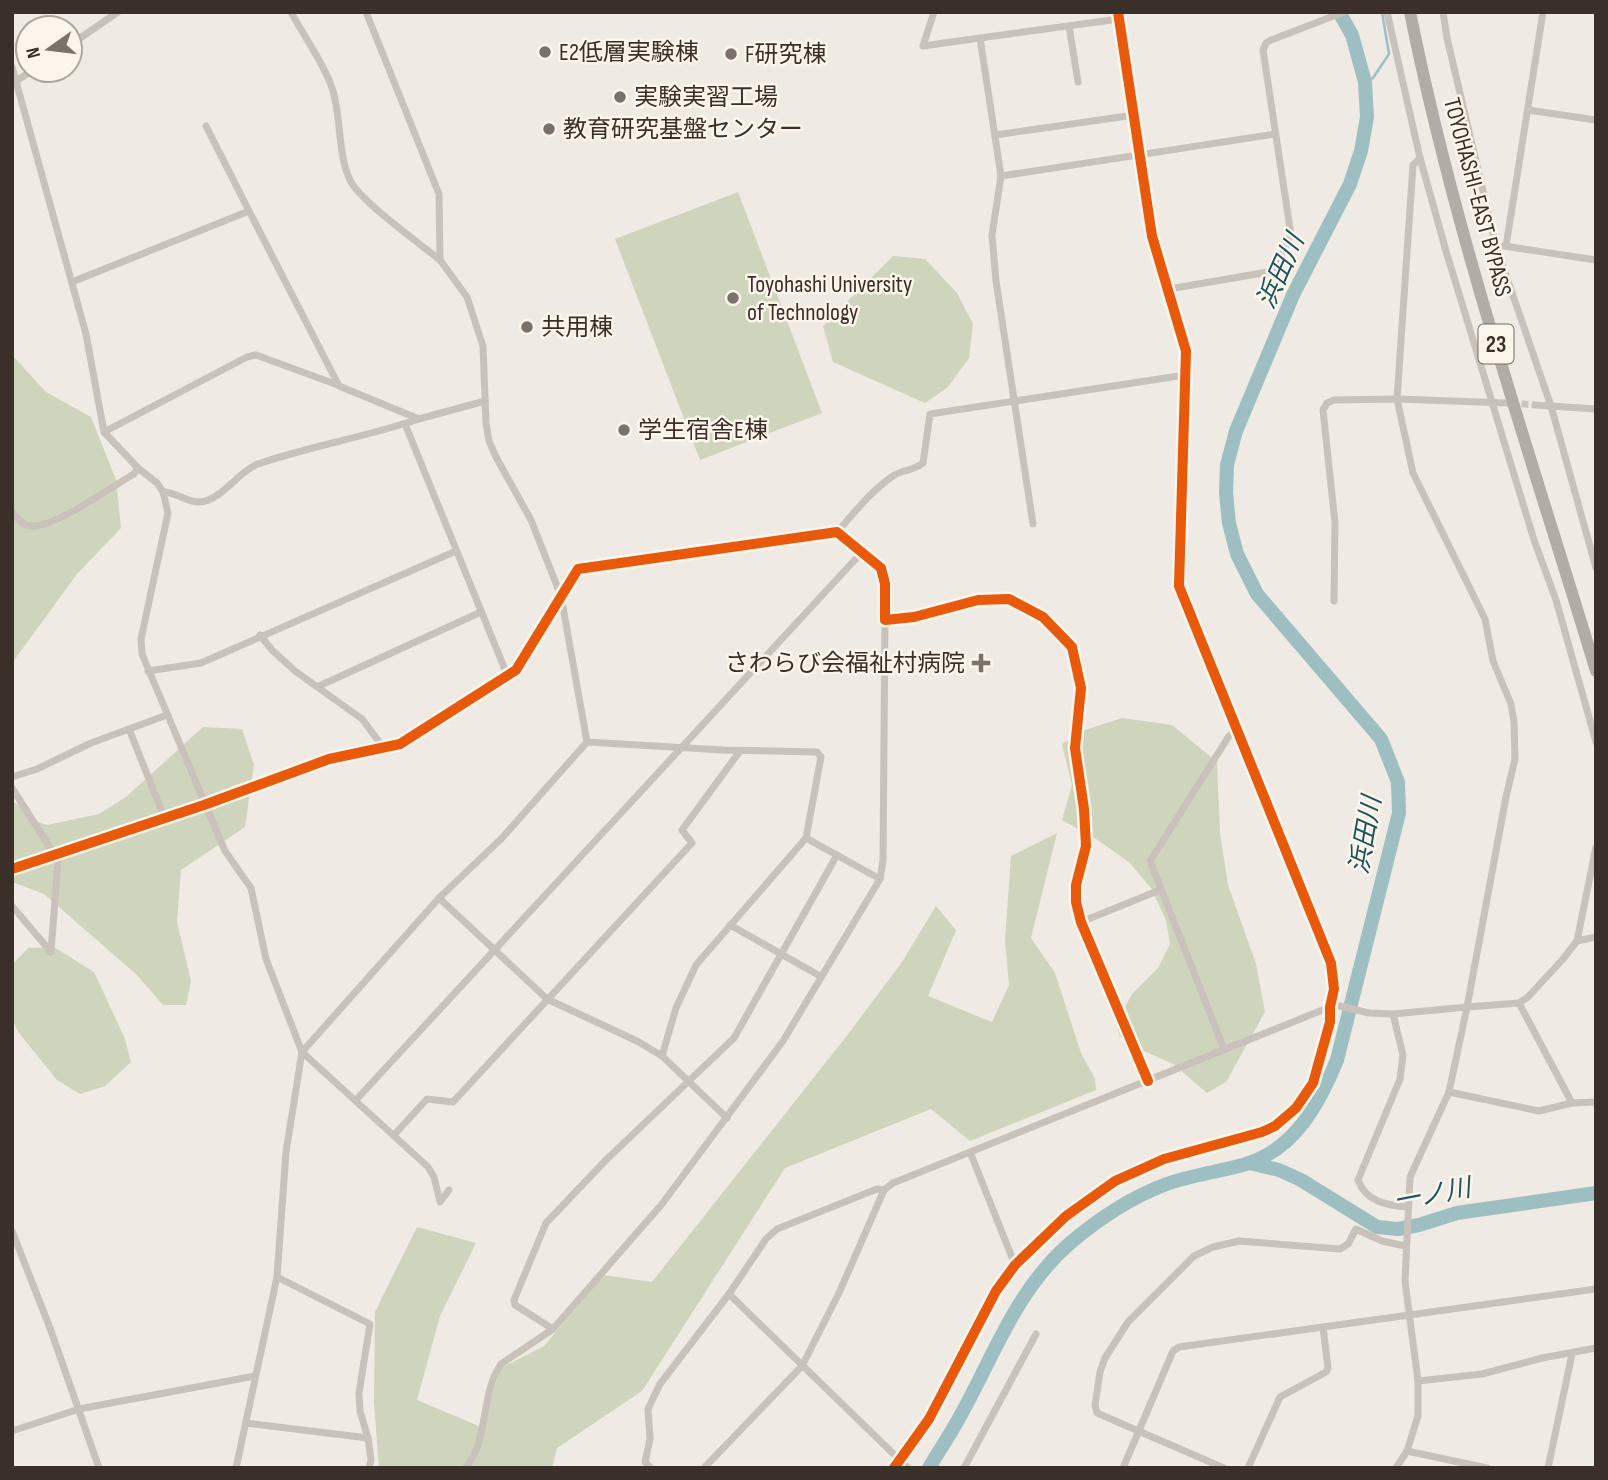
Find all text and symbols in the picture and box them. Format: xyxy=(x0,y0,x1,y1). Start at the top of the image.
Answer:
north arrow xyxy=(14,14,84,84)
place label: E2低層実験棟 xyxy=(559,38,699,67)
place label: F研究棟 xyxy=(745,40,826,69)
marker: E2低層実験棟 xyxy=(537,44,553,60)
text: N xyxy=(22,45,46,60)
marker: F研究棟 xyxy=(723,46,739,62)
place label: 実験実習工場 xyxy=(634,83,778,112)
marker: 実験実習工場 xyxy=(612,89,628,105)
street label: TOYOHASHI-EAST BYPASS xyxy=(1437,94,1518,300)
place label: 教育研究基盤センター xyxy=(563,115,803,144)
marker: 教育研究基盤センター xyxy=(541,121,557,137)
water label: 浜田川 xyxy=(1251,227,1313,314)
place label: Toyohashi University of Technology xyxy=(747,270,912,327)
marker: Toyohashi University of Technology xyxy=(725,290,741,306)
place label: 共用棟 xyxy=(541,313,613,342)
marker: 共用棟 xyxy=(519,319,535,335)
road number: 23 xyxy=(1478,324,1514,364)
place label: 学生宿舎E棟 xyxy=(638,416,768,445)
marker: 学生宿舎E棟 xyxy=(616,422,632,438)
place label: さわらび会福祉村病院 xyxy=(725,649,965,678)
marker: さわらび会福祉村病院 xyxy=(971,653,991,673)
water label: 浜田川 xyxy=(1344,791,1389,876)
water label: 一ノ川 xyxy=(1391,1172,1476,1218)

